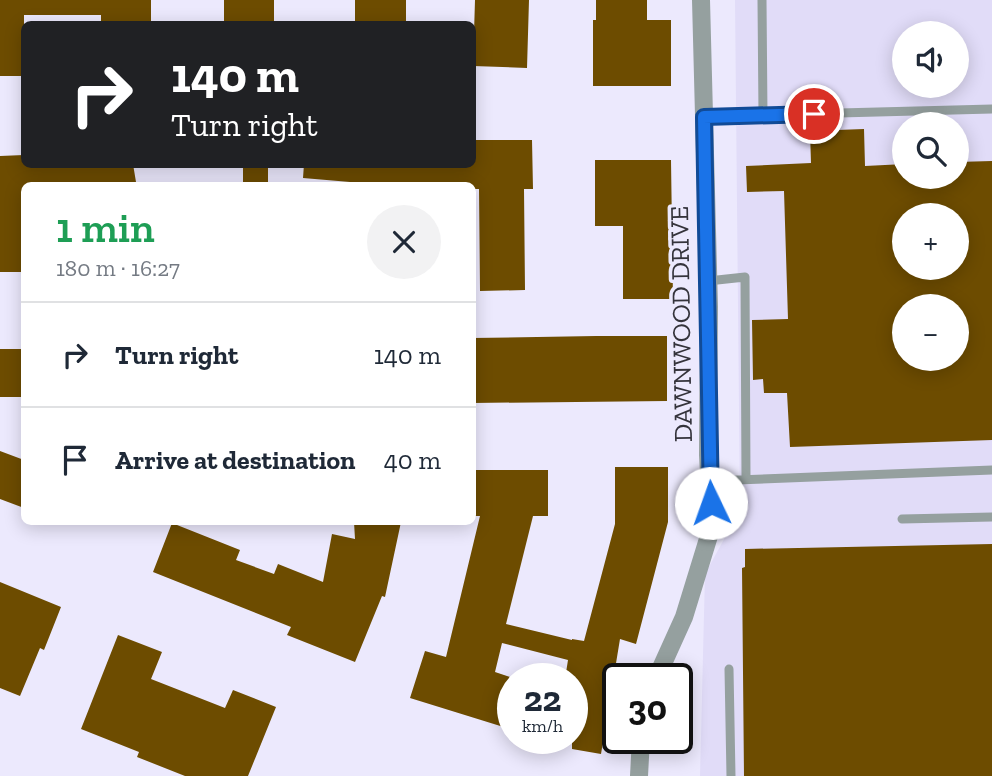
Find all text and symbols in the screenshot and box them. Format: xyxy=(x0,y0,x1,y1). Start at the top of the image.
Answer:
map controls xyxy=(892,21,969,371)
button: sound xyxy=(892,21,969,98)
text: 140 m xyxy=(171,46,299,105)
icon: right xyxy=(56,49,147,140)
pin xyxy=(784,84,844,144)
icon: arrive xyxy=(795,95,833,133)
text: Turn right xyxy=(171,106,318,144)
button: search xyxy=(892,112,969,189)
text: 1 min xyxy=(56,202,155,253)
button: + xyxy=(892,203,969,280)
button: close xyxy=(367,205,441,279)
street label: DAWNWOOD DRIVE xyxy=(663,206,699,442)
text: 180 m · 16:27 xyxy=(56,254,180,282)
button: − xyxy=(892,294,969,371)
icon: right xyxy=(56,336,94,374)
text: Turn right xyxy=(115,339,238,371)
text: 140 m xyxy=(374,339,441,371)
icon: arrive xyxy=(56,441,94,479)
text: Arrive at destination xyxy=(115,444,355,476)
text: 40 m xyxy=(384,444,441,476)
position arrow xyxy=(674,466,748,540)
speed limit sign: 30 xyxy=(602,663,693,754)
text: 22 xyxy=(524,678,561,720)
text: km/h xyxy=(522,715,563,737)

